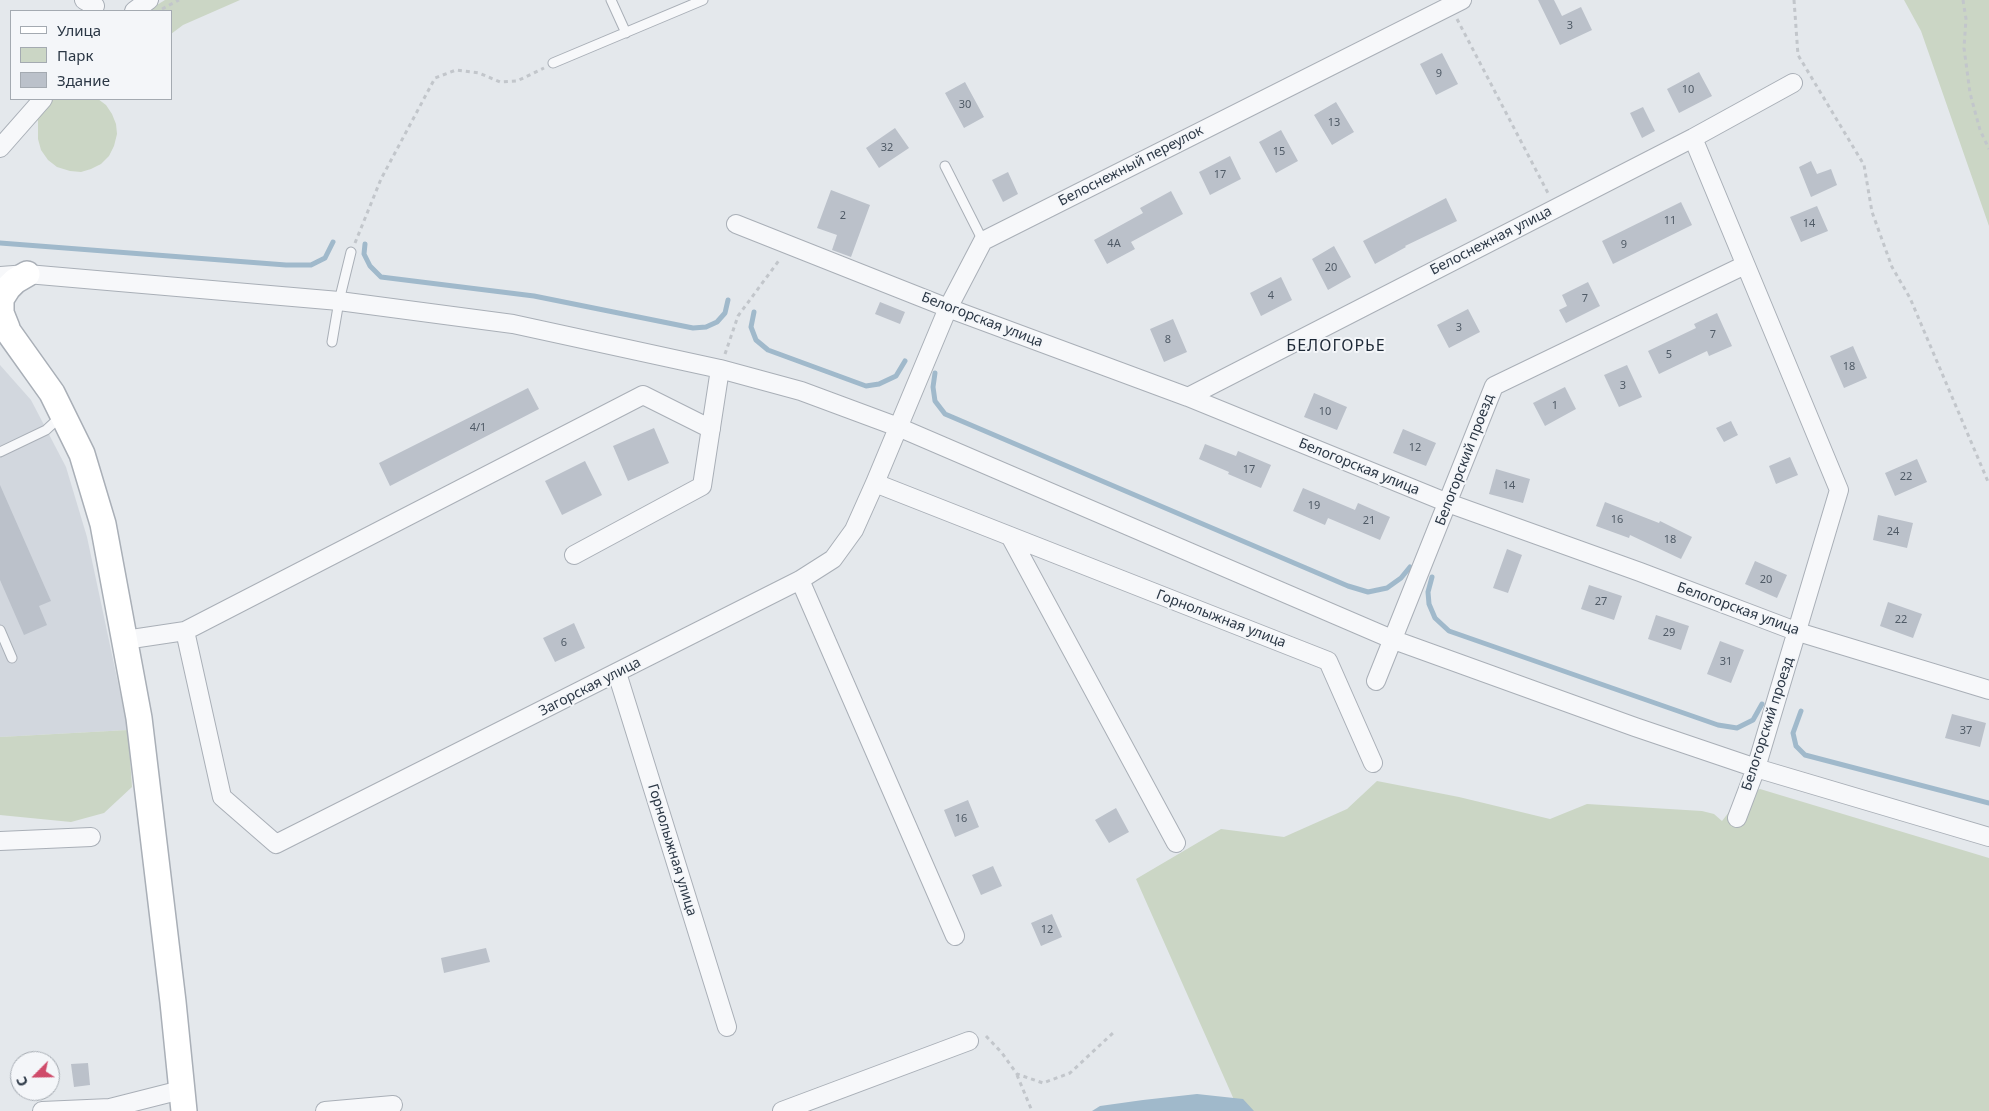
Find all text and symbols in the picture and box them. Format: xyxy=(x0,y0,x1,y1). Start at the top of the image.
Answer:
legend xyxy=(10,10,172,100)
house number: 3 xyxy=(1567,19,1573,33)
text: Улица xyxy=(57,20,101,40)
text: Парк xyxy=(57,45,93,65)
house number: 9 xyxy=(1436,67,1442,81)
text: Здание xyxy=(57,70,110,90)
house number: 10 xyxy=(1682,83,1694,97)
house number: 30 xyxy=(959,98,971,112)
house number: 13 xyxy=(1328,116,1340,130)
street label: Белоснежный переулок xyxy=(1056,122,1206,210)
house number: 32 xyxy=(881,141,893,155)
house number: 15 xyxy=(1273,145,1285,159)
house number: 17 xyxy=(1214,168,1226,182)
street label: Белоснежная улица xyxy=(1427,203,1555,279)
house number: 2 xyxy=(840,209,846,223)
house number: 11 xyxy=(1664,214,1676,228)
house number: 14 xyxy=(1803,217,1815,231)
house number: 4А xyxy=(1107,237,1121,251)
house number: 9 xyxy=(1621,238,1627,252)
house number: 20 xyxy=(1325,261,1337,275)
street label: Белогорская улица xyxy=(919,289,1045,351)
house number: 4 xyxy=(1268,289,1274,303)
house number: 7 xyxy=(1582,292,1588,306)
house number: 3 xyxy=(1456,321,1462,335)
house number: 7 xyxy=(1710,328,1716,342)
house number: 8 xyxy=(1165,333,1171,347)
district label: БЕЛОГОРЬЕ xyxy=(1285,336,1387,356)
house number: 5 xyxy=(1666,348,1672,362)
house number: 18 xyxy=(1843,360,1855,374)
house number: 3 xyxy=(1620,379,1626,393)
street label: Белогорский проезд xyxy=(1432,392,1498,528)
house number: 1 xyxy=(1552,399,1558,413)
house number: 10 xyxy=(1319,405,1331,419)
house number: 4/1 xyxy=(470,421,486,435)
street label: Белогорская улица xyxy=(1296,435,1422,499)
house number: 12 xyxy=(1409,441,1421,455)
house number: 17 xyxy=(1243,463,1255,477)
house number: 22 xyxy=(1900,470,1912,484)
house number: 14 xyxy=(1503,479,1515,493)
house number: 19 xyxy=(1308,499,1320,513)
house number: 16 xyxy=(1611,513,1623,527)
house number: 21 xyxy=(1363,514,1375,528)
house number: 24 xyxy=(1887,525,1899,539)
house number: 18 xyxy=(1664,533,1676,547)
house number: 20 xyxy=(1760,573,1772,587)
street label: Белогорская улица xyxy=(1675,579,1801,639)
street label: Горнолыжная улица xyxy=(1154,587,1288,651)
house number: 27 xyxy=(1595,595,1607,609)
house number: 22 xyxy=(1895,613,1907,627)
house number: 29 xyxy=(1663,626,1675,640)
house number: 6 xyxy=(561,636,567,650)
street label: Загорская улица xyxy=(536,654,644,720)
house number: 31 xyxy=(1720,655,1732,669)
street label: Белогорский проезд xyxy=(1738,655,1798,793)
house number: 37 xyxy=(1960,724,1972,738)
street label: Горнолыжная улица xyxy=(644,782,700,918)
house number: 16 xyxy=(955,812,967,826)
house number: 12 xyxy=(1041,923,1053,937)
north arrow xyxy=(10,1051,60,1101)
text: С xyxy=(11,1074,32,1090)

